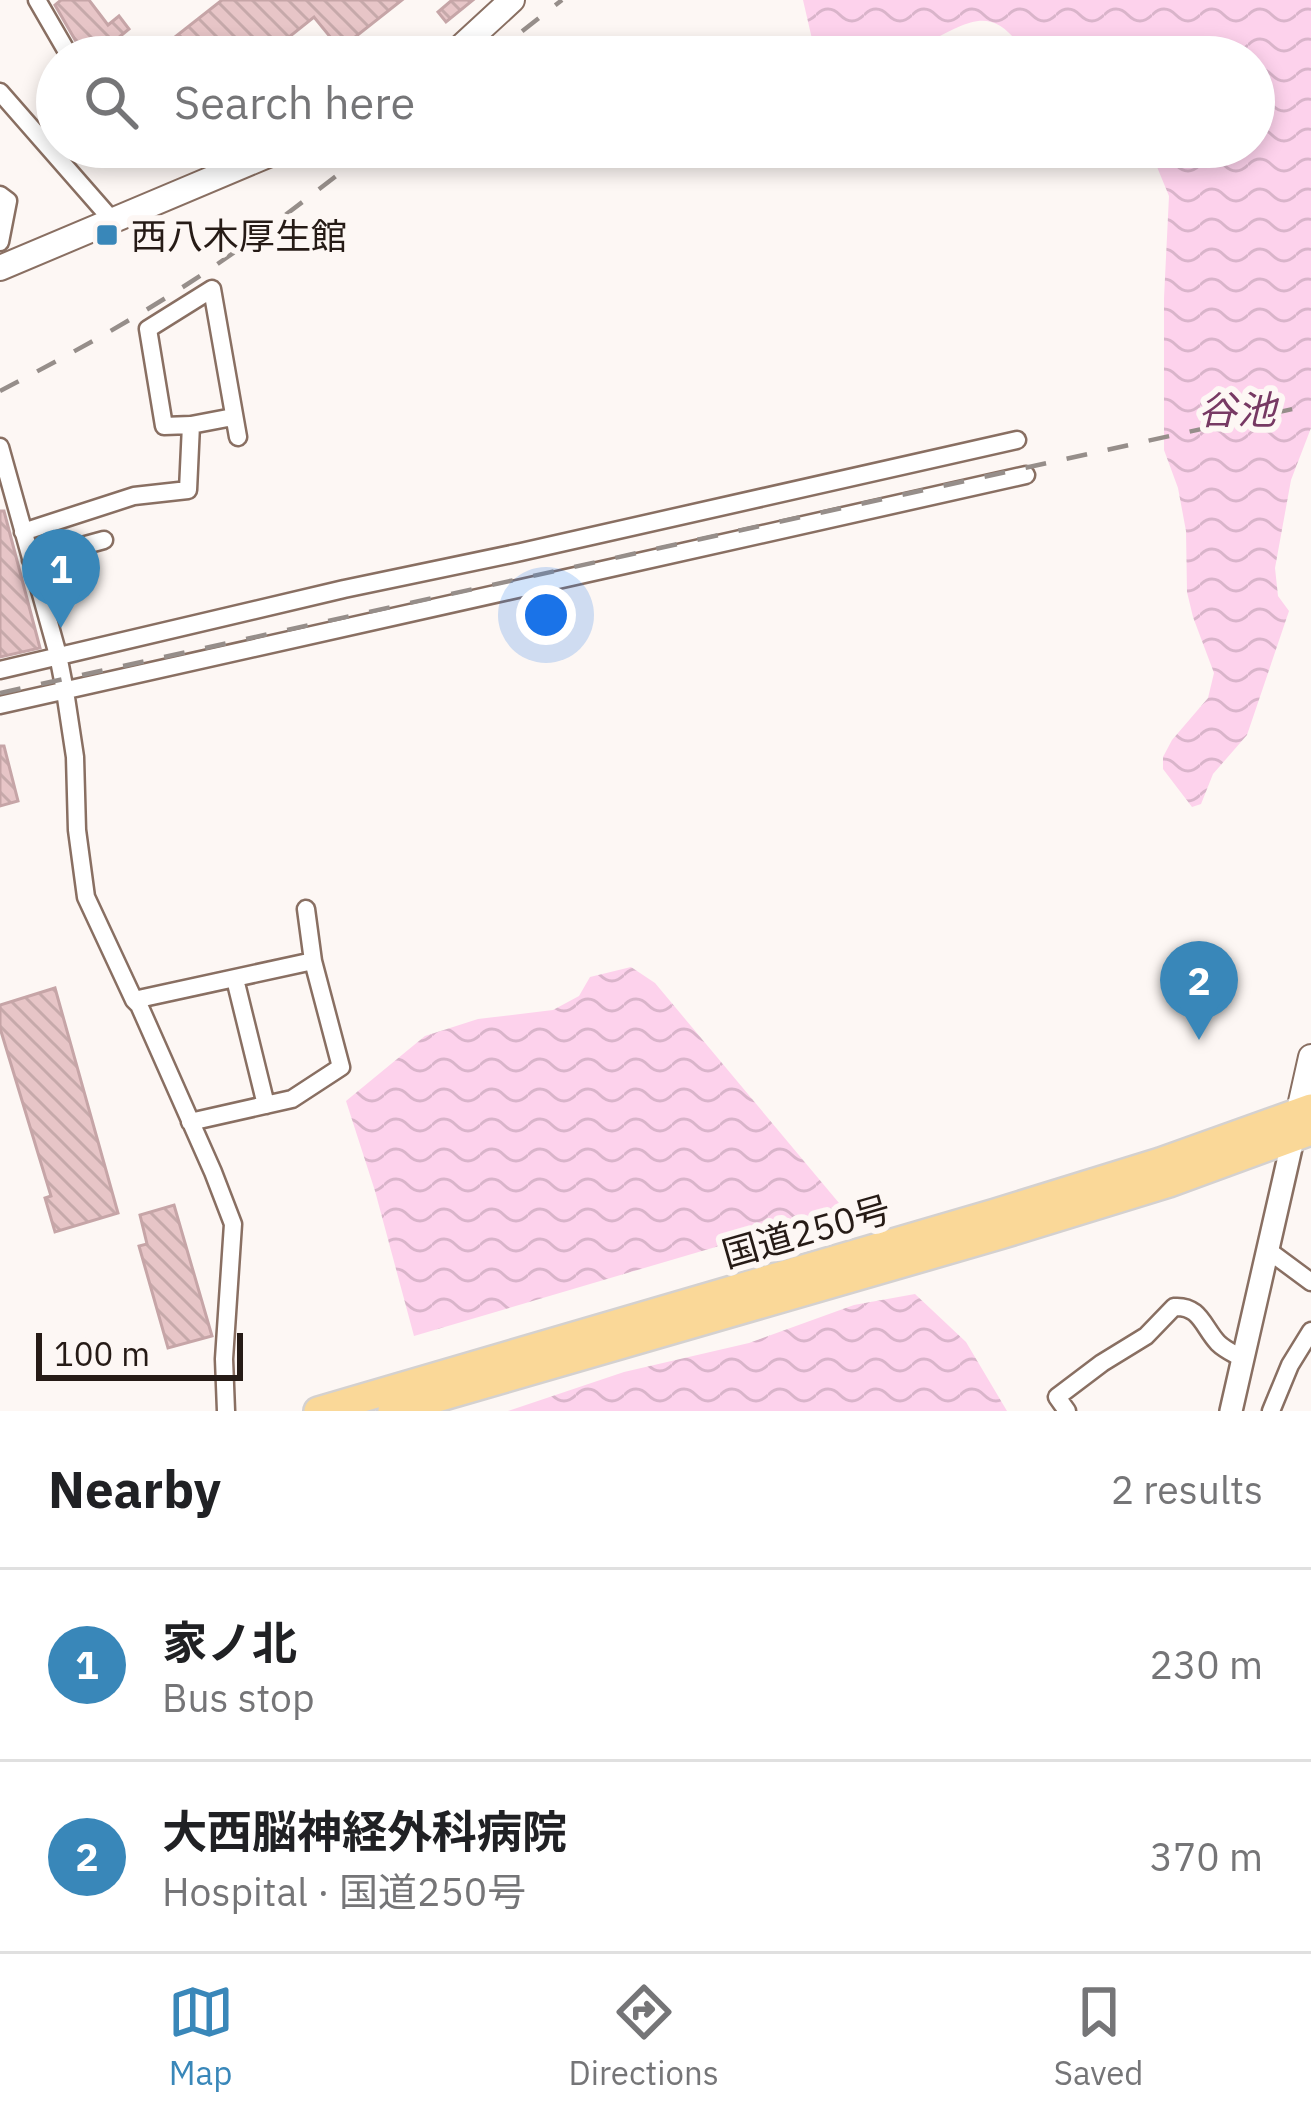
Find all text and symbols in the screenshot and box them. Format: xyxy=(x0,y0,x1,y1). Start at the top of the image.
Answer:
search box xyxy=(36,36,1275,168)
icon: search xyxy=(78,69,144,135)
text: Search here xyxy=(174,73,415,131)
place label: 西八木厚生館 xyxy=(131,212,347,259)
marker: 西八木厚生館 xyxy=(94,222,120,248)
water label: 谷池 xyxy=(1198,384,1280,435)
pin: 1 xyxy=(22,529,100,628)
your location xyxy=(516,585,576,645)
pin: 2 xyxy=(1160,941,1238,1040)
street label: 国道250号 xyxy=(716,1185,896,1277)
scale bar xyxy=(36,1327,243,1380)
text: 100 m xyxy=(54,1332,150,1375)
text: Nearby xyxy=(48,1456,221,1522)
text: 2 results xyxy=(1111,1464,1263,1515)
text: 家ノ北 xyxy=(162,1613,297,1671)
text: 1 xyxy=(75,1639,99,1690)
text: 230 m xyxy=(1150,1639,1263,1690)
text: Bus stop xyxy=(162,1672,315,1723)
text: 大西脳神経外科病院 xyxy=(162,1802,567,1860)
text: 2 xyxy=(75,1831,99,1882)
text: 370 m xyxy=(1150,1831,1263,1882)
text: Hospital · 国道250号 xyxy=(162,1866,526,1917)
tab: Map xyxy=(168,1979,234,2094)
tab: Directions xyxy=(569,1979,719,2094)
tab: Saved xyxy=(1054,1979,1143,2094)

